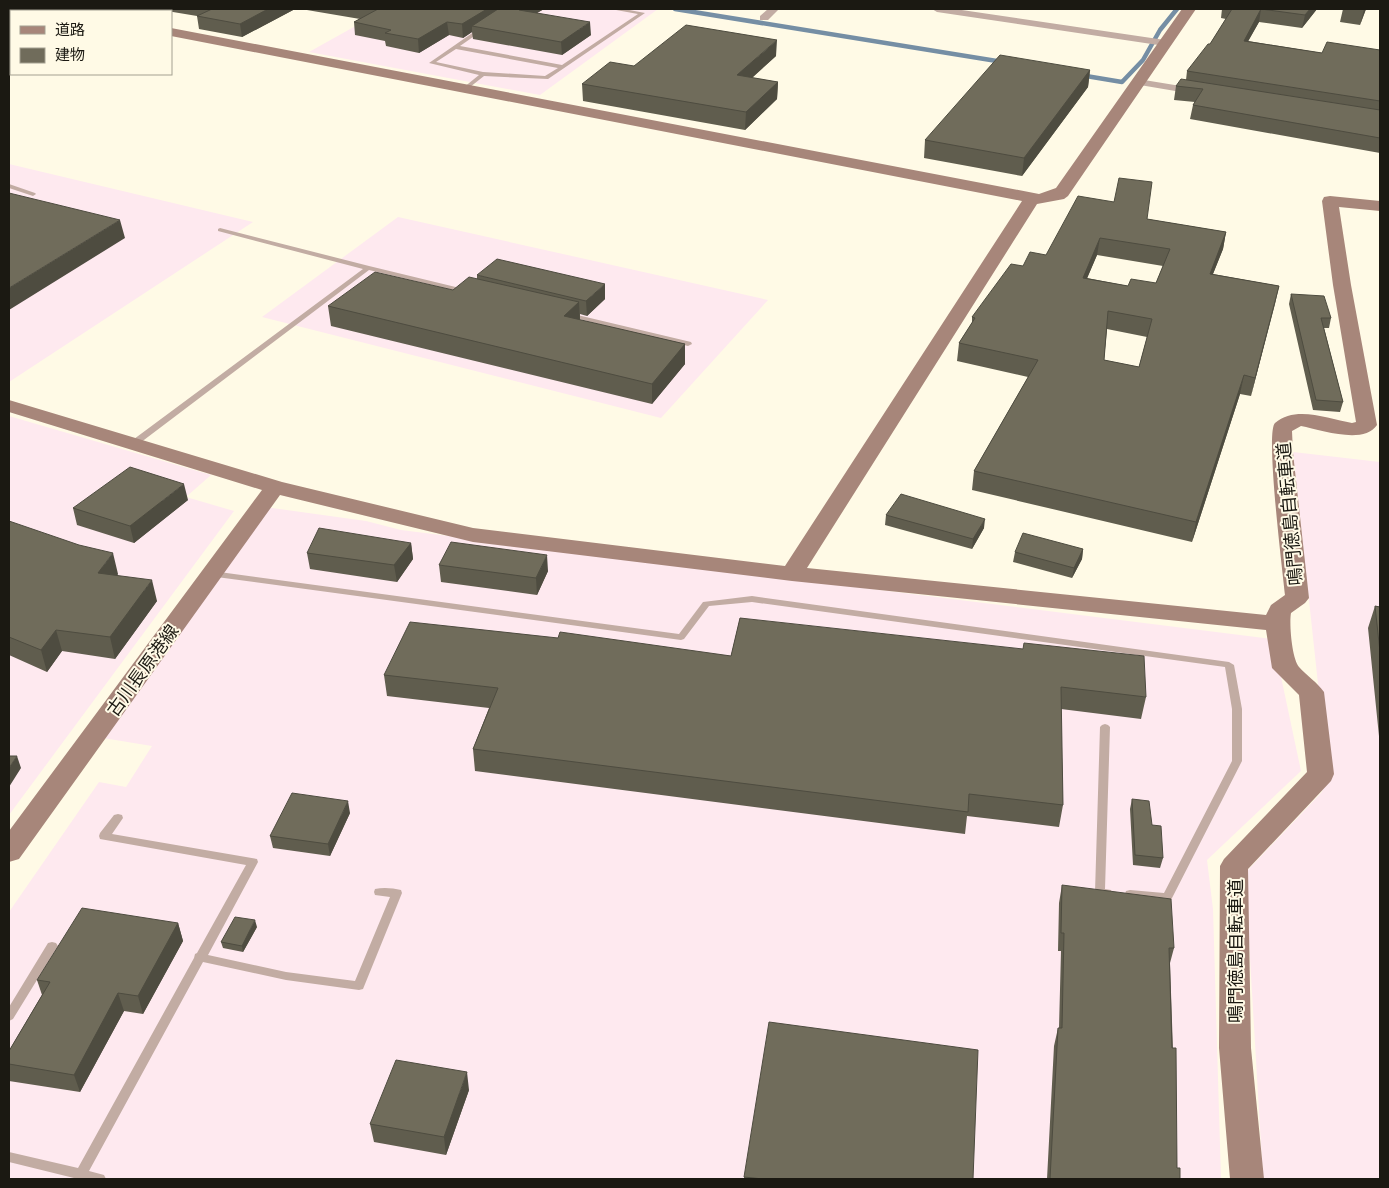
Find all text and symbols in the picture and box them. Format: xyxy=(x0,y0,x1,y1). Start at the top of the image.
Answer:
legend xyxy=(10,10,172,75)
text: 道路 xyxy=(55,21,85,38)
text: 建物 xyxy=(55,46,85,63)
street label: 鳴門徳島自転車道 xyxy=(1273,441,1305,587)
street label: 古川長原港線 xyxy=(102,620,182,720)
street label: 鳴門徳島自転車道 xyxy=(1225,879,1245,1023)

